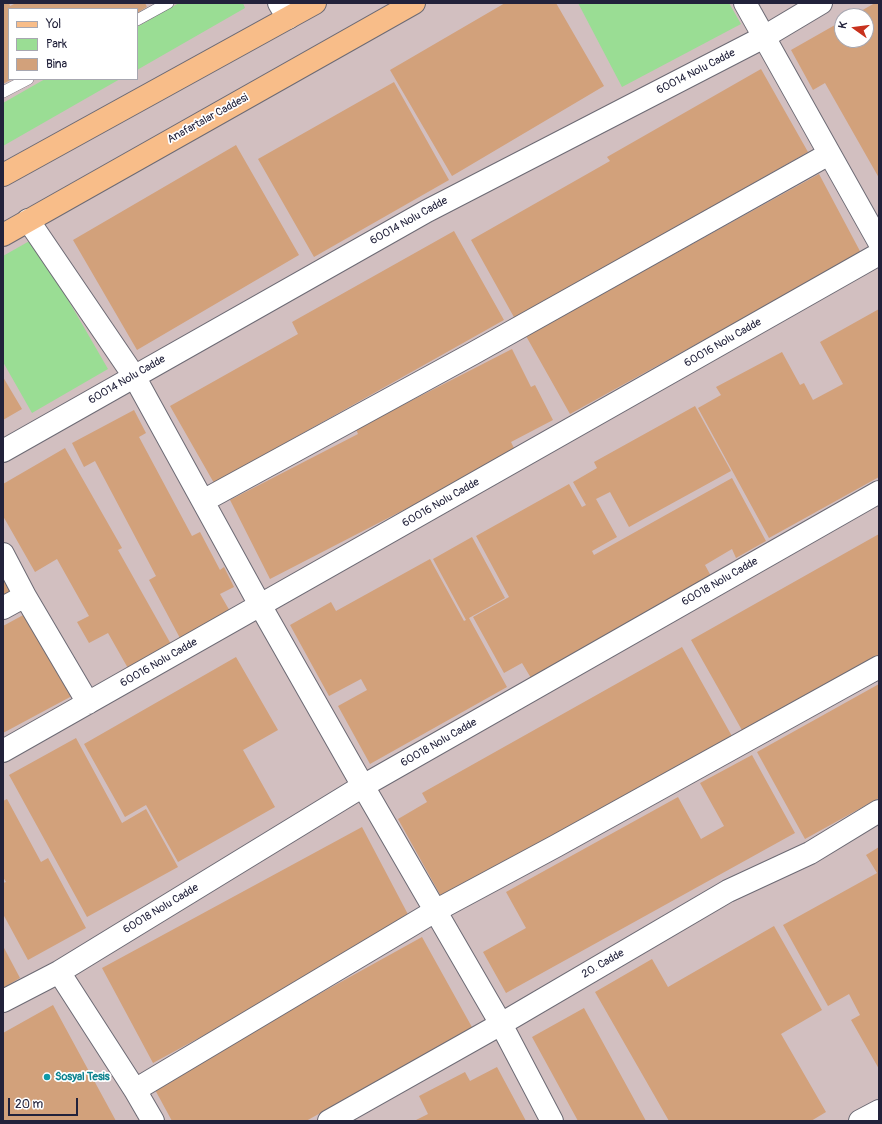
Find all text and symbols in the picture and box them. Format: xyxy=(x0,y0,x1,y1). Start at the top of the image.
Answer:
legend xyxy=(8,8,138,80)
north arrow xyxy=(834,8,874,48)
text: Yol xyxy=(46,17,61,32)
text: K xyxy=(836,20,850,30)
text: Park xyxy=(46,37,67,52)
street label: 60014 Nolu Cadde xyxy=(654,46,738,98)
text: Bina xyxy=(46,57,67,72)
street label: Anafartalar Caddesi xyxy=(165,91,251,147)
street label: 60014 Nolu Cadde xyxy=(368,194,450,248)
street label: 60016 Nolu Cadde xyxy=(682,316,764,370)
street label: 60014 Nolu Cadde xyxy=(86,353,168,407)
street label: 60016 Nolu Cadde xyxy=(400,476,482,530)
street label: 60018 Nolu Cadde xyxy=(680,555,760,609)
street label: 60016 Nolu Cadde xyxy=(118,636,200,690)
street label: 60018 Nolu Cadde xyxy=(399,716,479,770)
street label: 60018 Nolu Cadde xyxy=(121,881,201,937)
street label: 20. Cadde xyxy=(579,947,627,981)
place label: Sosyal Tesis xyxy=(55,1070,110,1084)
marker: Sosyal Tesis xyxy=(42,1072,52,1082)
scale bar xyxy=(10,1090,80,1116)
text: 20 m xyxy=(15,1097,43,1112)

